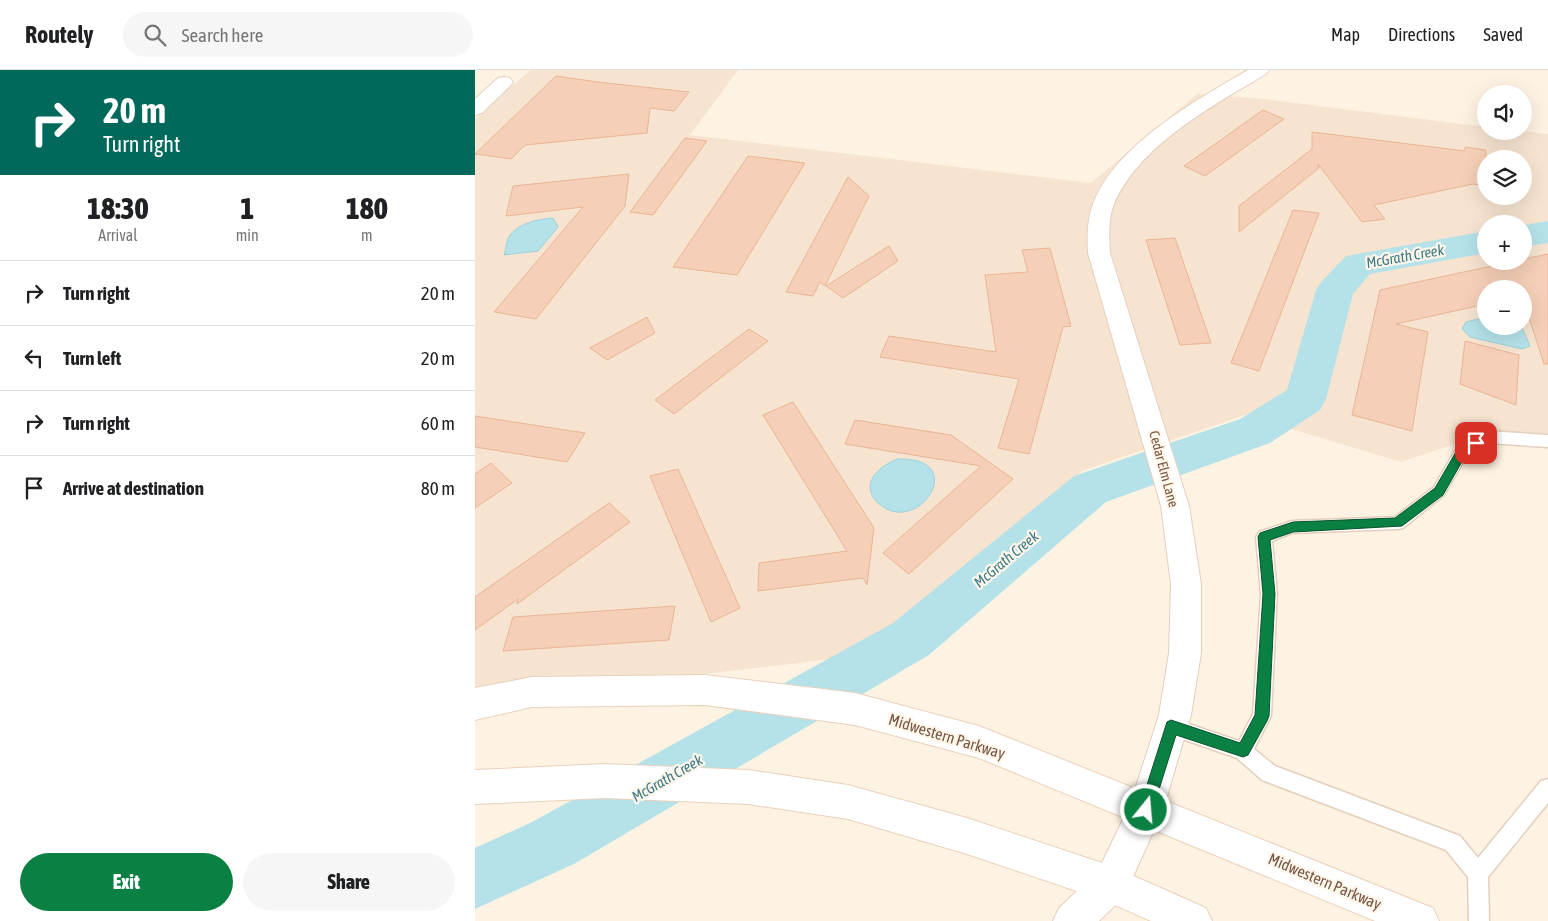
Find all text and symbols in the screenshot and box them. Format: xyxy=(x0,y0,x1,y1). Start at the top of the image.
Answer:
search box xyxy=(123,12,473,57)
text: Routely xyxy=(25,21,93,48)
icon: search xyxy=(141,21,169,49)
text: Search here xyxy=(181,24,263,46)
text: Map xyxy=(1331,24,1360,45)
text: Directions xyxy=(1388,24,1455,45)
text: Saved xyxy=(1483,24,1523,45)
map controls xyxy=(1477,85,1532,335)
button: sound xyxy=(1477,85,1532,140)
icon: right xyxy=(20,90,85,155)
text: 20 m xyxy=(103,90,166,130)
text: Turn right xyxy=(103,131,180,157)
button: layers xyxy=(1477,150,1532,205)
text: 18:30 xyxy=(87,191,149,225)
text: 1 xyxy=(240,191,254,225)
text: 180 xyxy=(346,191,388,225)
button: + xyxy=(1477,215,1532,270)
text: Arrival xyxy=(98,226,137,244)
text: min xyxy=(236,226,259,244)
text: m xyxy=(361,226,373,244)
water label: McGrath Creek xyxy=(1365,241,1446,271)
icon: right xyxy=(20,279,48,307)
button: − xyxy=(1477,280,1532,335)
text: Turn right xyxy=(63,282,130,304)
text: 20 m xyxy=(421,282,455,304)
icon: left xyxy=(20,344,48,372)
text: Turn left xyxy=(63,347,121,369)
text: 20 m xyxy=(421,347,455,369)
icon: right xyxy=(20,409,48,437)
text: Turn right xyxy=(63,412,130,434)
text: 60 m xyxy=(421,412,455,434)
pin xyxy=(1455,422,1497,464)
street label: Cedar Elm Lane xyxy=(1146,429,1182,509)
icon: arrive xyxy=(1462,429,1490,457)
icon: arrive xyxy=(20,474,48,502)
text: Arrive at destination xyxy=(63,477,204,499)
text: 80 m xyxy=(421,477,455,499)
water label: McGrath Creek xyxy=(970,527,1042,591)
street label: Midwestern Parkway xyxy=(886,710,1008,763)
water label: McGrath Creek xyxy=(629,751,706,805)
position arrow xyxy=(1119,783,1171,835)
street label: Midwestern Parkway xyxy=(1265,849,1384,914)
button: Exit xyxy=(20,853,233,911)
button: Share xyxy=(243,853,455,911)

